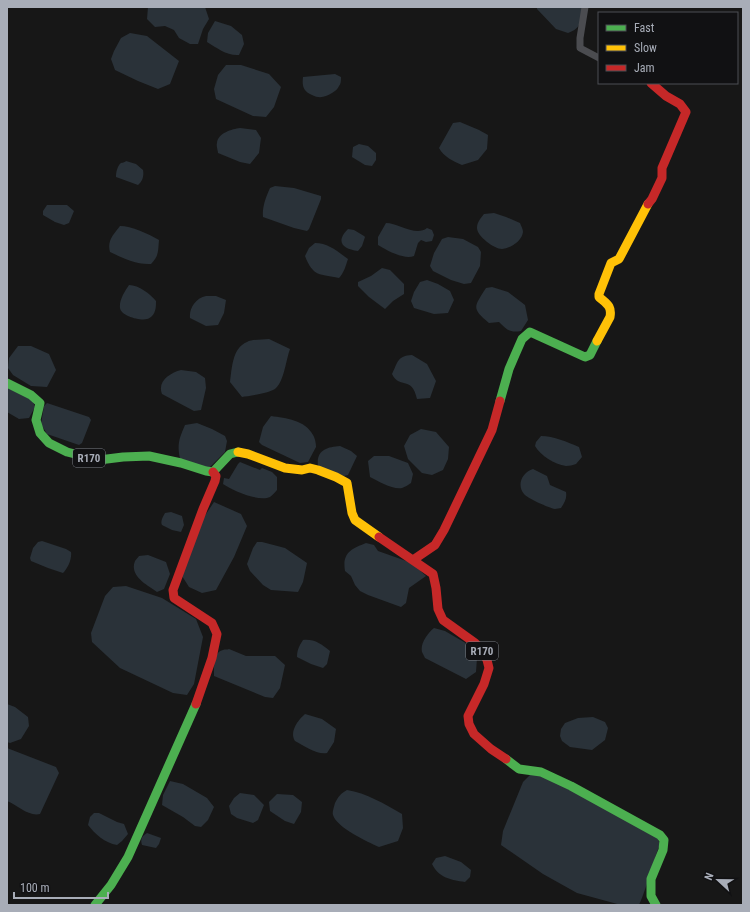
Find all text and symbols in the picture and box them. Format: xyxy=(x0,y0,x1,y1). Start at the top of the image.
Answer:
legend xyxy=(598,12,738,84)
text: Fast xyxy=(634,21,655,35)
text: Slow xyxy=(634,41,657,55)
text: Jam xyxy=(634,61,655,75)
road number: R170 xyxy=(73,449,105,467)
road number: R170 xyxy=(466,642,498,660)
north arrow xyxy=(698,860,738,900)
text: N xyxy=(702,871,717,882)
scale bar xyxy=(14,874,108,900)
text: 100 m xyxy=(20,881,50,895)

